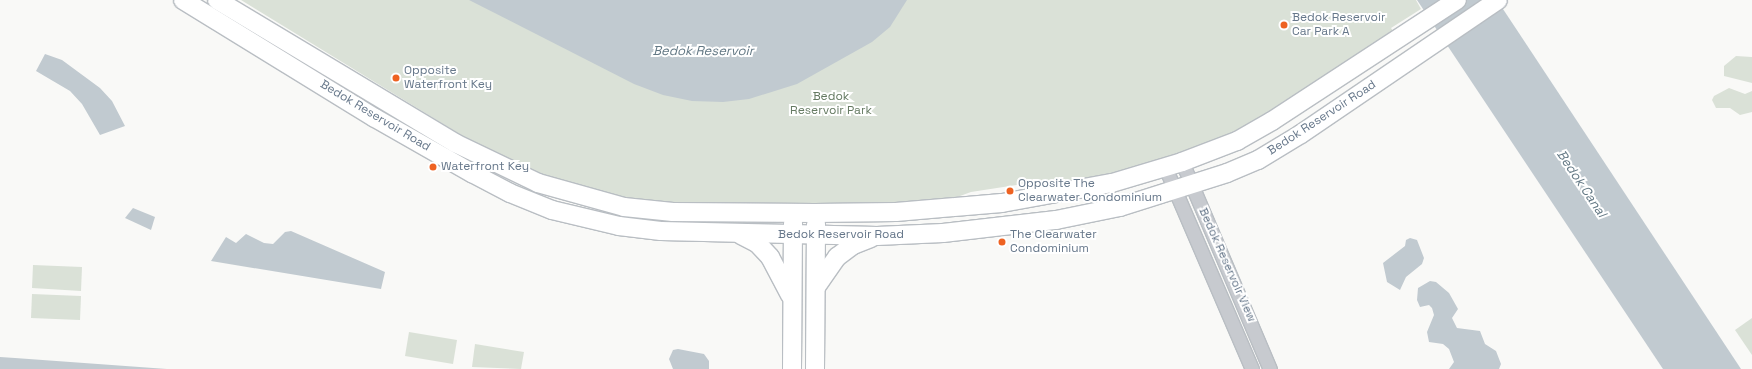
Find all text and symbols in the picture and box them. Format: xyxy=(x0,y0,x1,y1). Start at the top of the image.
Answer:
place label: Bedok Reservoir Car Park A xyxy=(1292,11,1385,39)
marker: Bedok Reservoir Car Park A xyxy=(1279,20,1289,30)
water label: Bedok Reservoir xyxy=(652,43,754,59)
place label: Opposite Waterfront Key xyxy=(404,64,492,92)
marker: Opposite Waterfront Key xyxy=(391,73,401,83)
street label: Bedok Reservoir Road xyxy=(317,77,433,155)
street label: Bedok Reservoir Road xyxy=(1265,78,1379,158)
park label: Bedok Reservoir Park xyxy=(790,90,872,118)
water label: Bedok Canal xyxy=(1553,148,1609,220)
place label: Waterfront Key xyxy=(441,160,529,174)
marker: Waterfront Key xyxy=(428,162,438,172)
place label: Opposite The Clearwater Condominium xyxy=(1018,177,1162,205)
marker: Opposite The Clearwater Condominium xyxy=(1005,186,1015,196)
street label: Bedok Reservoir View xyxy=(1195,206,1259,324)
street label: Bedok Reservoir Road xyxy=(778,228,904,242)
place label: The Clearwater Condominium xyxy=(1010,228,1097,256)
marker: The Clearwater Condominium xyxy=(997,237,1007,247)

